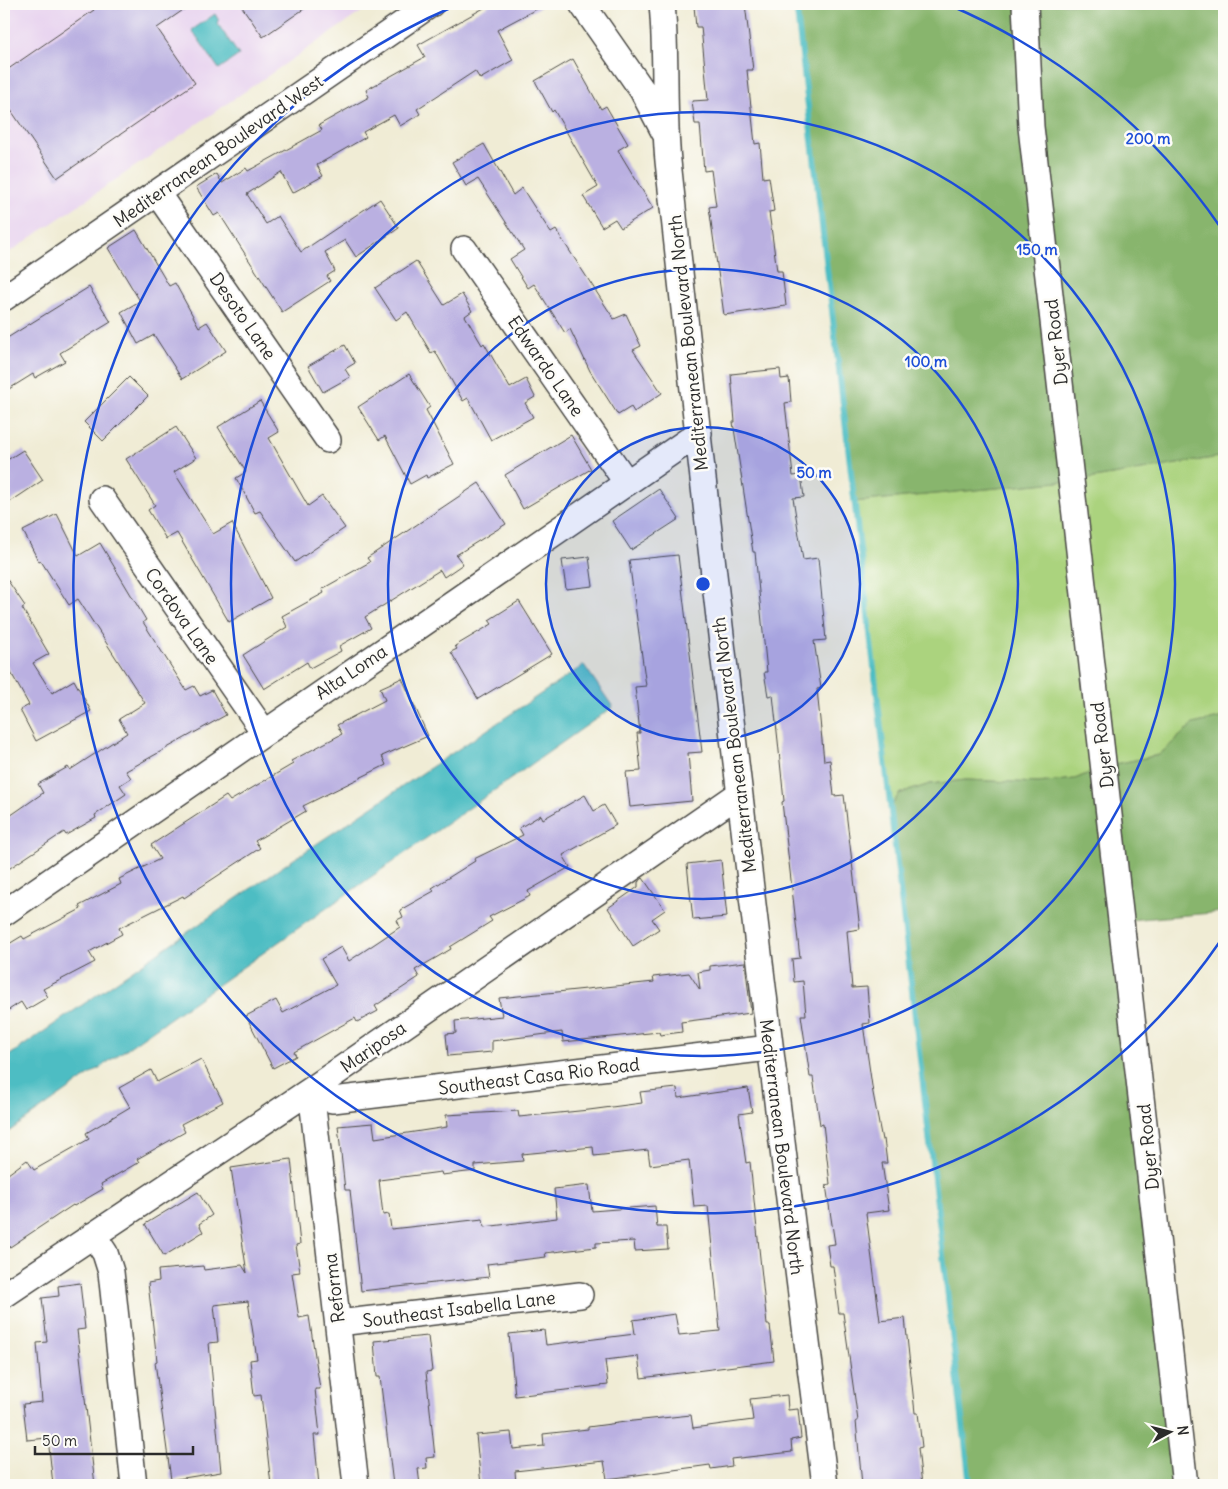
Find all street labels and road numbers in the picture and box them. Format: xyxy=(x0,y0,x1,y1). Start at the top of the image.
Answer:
street label: Mediterranean Boulevard West xyxy=(109,70,327,232)
street label: Mediterranean Boulevard North xyxy=(663,214,713,472)
street label: Desoto Lane xyxy=(205,268,281,364)
street label: Dyer Road xyxy=(1039,297,1073,386)
street label: Edwardo Lane xyxy=(503,311,589,421)
street label: Cordova Lane xyxy=(140,563,224,669)
street label: Mediterranean Boulevard North xyxy=(707,616,761,874)
street label: Alta Loma xyxy=(311,640,391,704)
street label: Dyer Road xyxy=(1085,700,1119,789)
street label: Mariposa xyxy=(336,1016,410,1078)
street label: Mediterranean Boulevard North xyxy=(755,1018,809,1276)
street label: Southeast Casa Rio Road xyxy=(437,1052,641,1100)
street label: Dyer Road xyxy=(1132,1102,1164,1191)
street label: Reforma xyxy=(318,1252,350,1324)
street label: Southeast Isabella Lane xyxy=(361,1286,557,1332)

